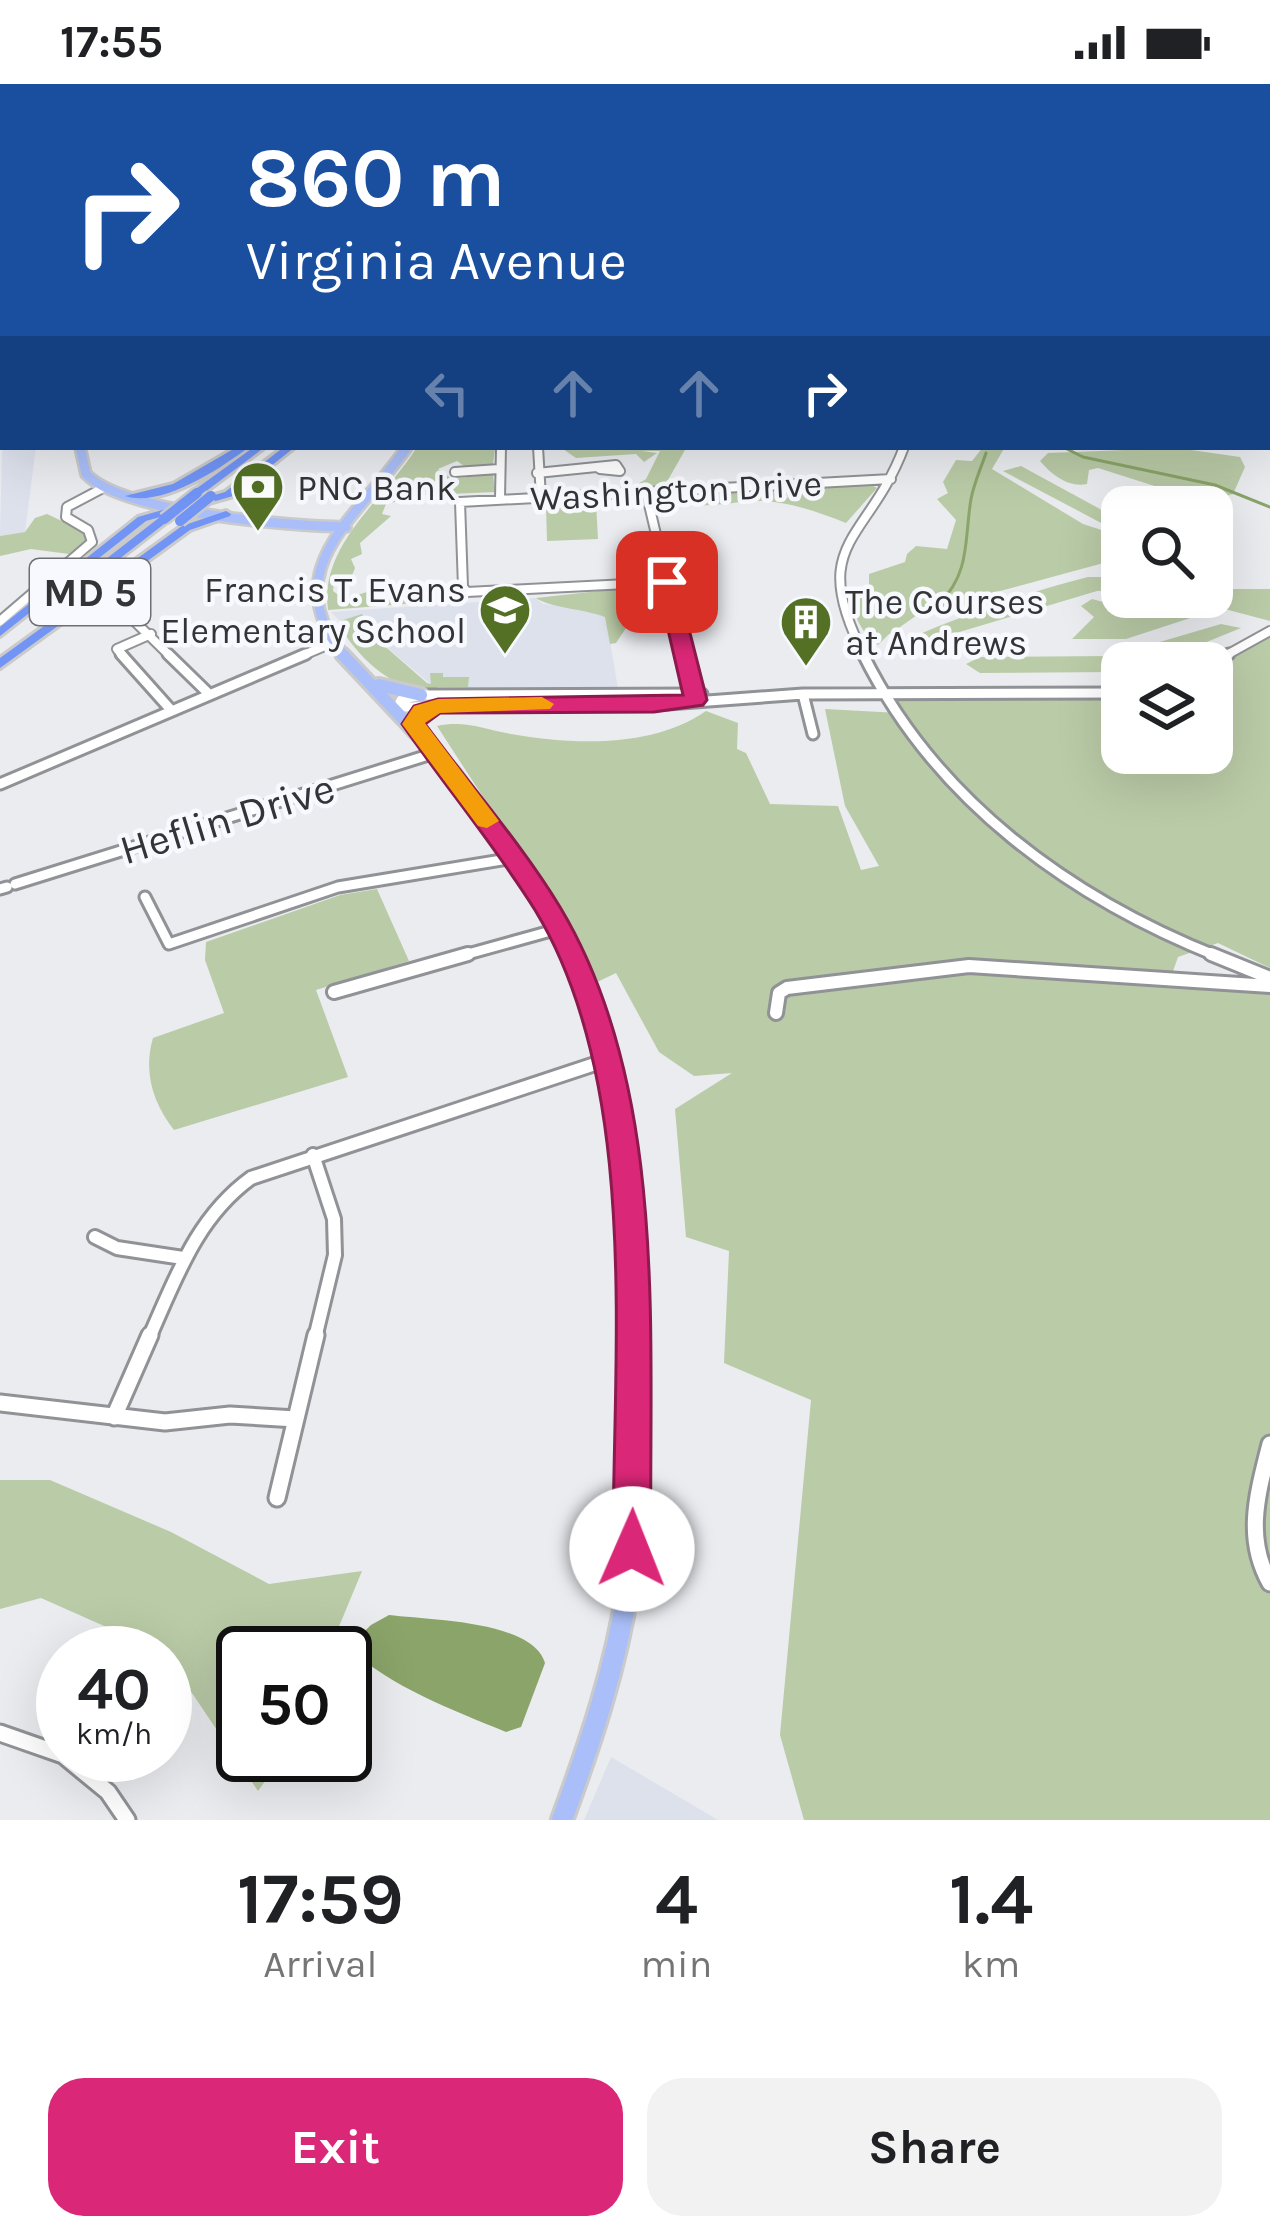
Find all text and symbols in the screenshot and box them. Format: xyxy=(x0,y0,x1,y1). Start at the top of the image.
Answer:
text: 17:55 xyxy=(60,16,163,68)
text: 860 m xyxy=(246,129,505,227)
icon: right xyxy=(48,132,204,288)
text: Virginia Avenue xyxy=(246,229,627,293)
icon: left xyxy=(414,360,480,426)
icon: ahead xyxy=(540,360,606,426)
icon: ahead xyxy=(666,360,732,426)
icon: right xyxy=(792,360,858,426)
bank icon: PNC Bank xyxy=(230,459,286,533)
street label: Washington Drive xyxy=(529,462,823,520)
place label: PNC Bank xyxy=(297,467,456,509)
map controls xyxy=(1101,486,1233,774)
button: search xyxy=(1101,486,1233,618)
pin xyxy=(616,531,718,633)
icon: arrive xyxy=(634,549,700,615)
road number: MD 5 xyxy=(30,559,150,625)
place label: Francis T. Evans Elementary School xyxy=(160,569,466,652)
place label: The Courses at Andrews xyxy=(845,581,1045,664)
school or university icon: Francis T. Evans Elementary School xyxy=(477,582,533,656)
building icon: The Courses at Andrews xyxy=(778,594,834,668)
button: layers xyxy=(1101,642,1233,774)
street label: Heflin Drive xyxy=(114,763,341,875)
position arrow xyxy=(569,1486,695,1612)
speed limit sign: 50 xyxy=(216,1626,372,1782)
text: 40 xyxy=(77,1654,151,1724)
text: km/h xyxy=(76,1716,152,1752)
text: 17:59 xyxy=(237,1857,404,1941)
text: 4 xyxy=(655,1857,698,1941)
text: 1.4 xyxy=(949,1857,1033,1941)
text: Arrival xyxy=(263,1941,377,1987)
text: min xyxy=(641,1941,712,1987)
text: km xyxy=(962,1941,1020,1987)
button: Exit xyxy=(48,2078,623,2216)
button: Share xyxy=(647,2078,1222,2216)

